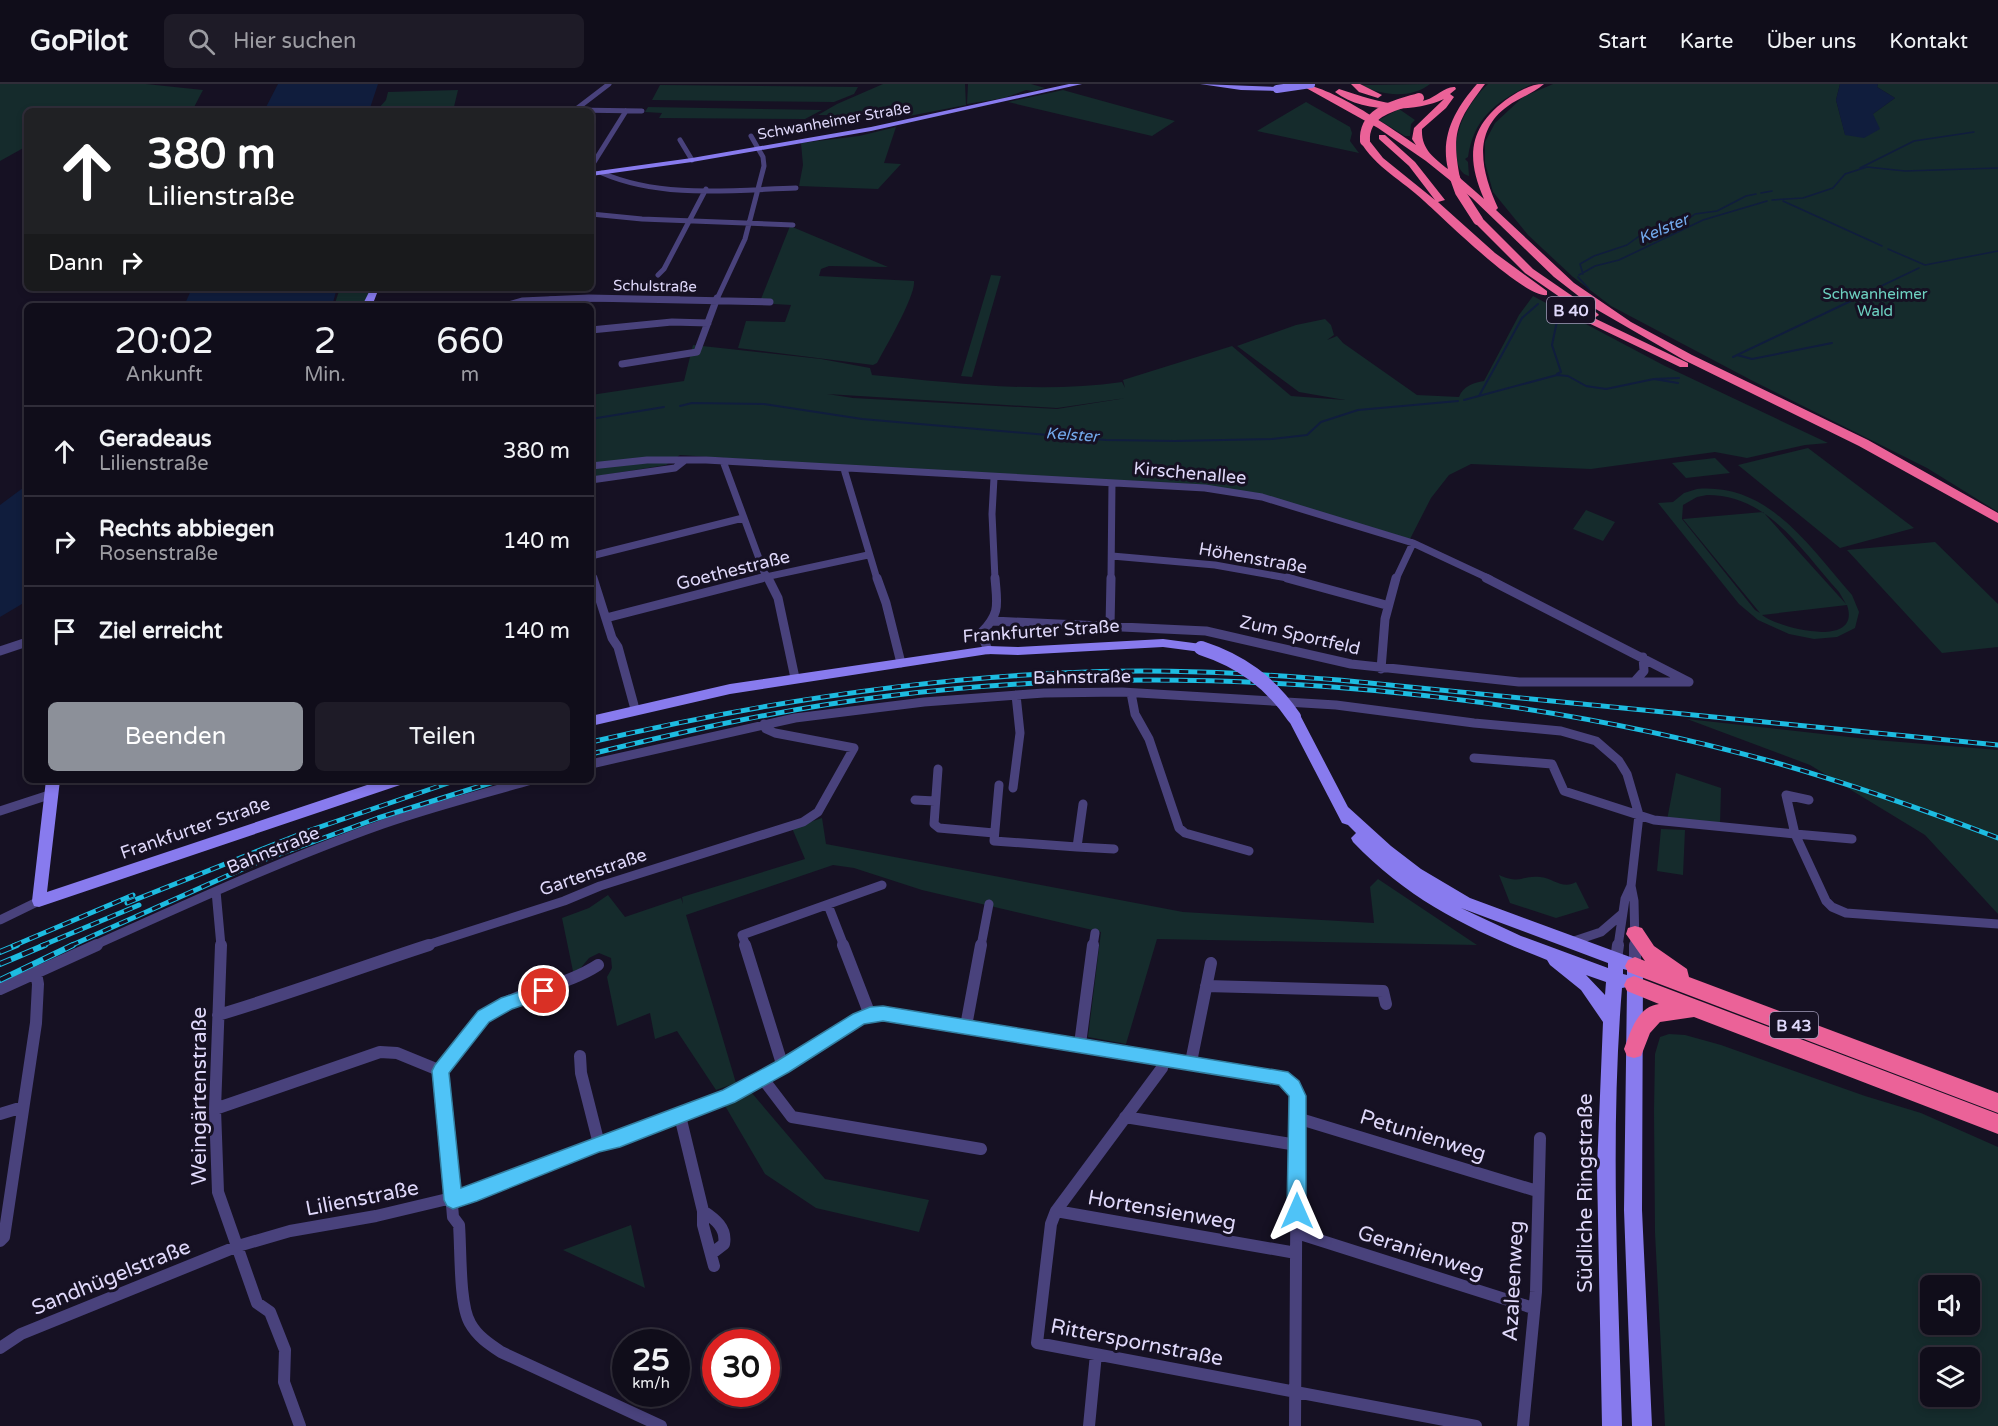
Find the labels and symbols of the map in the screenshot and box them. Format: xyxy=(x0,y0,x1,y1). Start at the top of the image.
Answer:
street label: Schwanheimer Straße xyxy=(756,99,912,143)
water label: Kelster xyxy=(1635,209,1693,248)
street label: Schulstraße xyxy=(613,276,697,296)
park label: Schwanheimer Wald xyxy=(1823,285,1928,320)
road number: B 40 xyxy=(1547,297,1595,323)
water label: Kelster xyxy=(1045,423,1101,447)
street label: Kirschenallee xyxy=(1133,457,1247,489)
street label: Höhenstraße xyxy=(1197,538,1309,578)
street label: Goethestraße xyxy=(674,545,792,595)
street label: Zum Sportfeld xyxy=(1238,610,1362,660)
street label: Frankfurter Straße xyxy=(962,615,1120,647)
street label: Bahnstraße xyxy=(1033,665,1131,689)
street label: Frankfurter Straße xyxy=(117,792,273,864)
street label: Bahnstraße xyxy=(223,821,323,879)
street label: Gartenstraße xyxy=(536,843,650,901)
pin xyxy=(518,965,569,1016)
street label: Weingärtenstraße xyxy=(187,1007,212,1185)
road number: B 43 xyxy=(1770,1012,1818,1038)
street label: Südliche Ringstraße xyxy=(1573,1093,1598,1293)
street label: Petunienweg xyxy=(1357,1104,1489,1167)
street label: Lilienstraße xyxy=(303,1175,421,1222)
position arrow xyxy=(1265,1179,1329,1243)
street label: Hortensienweg xyxy=(1086,1185,1238,1236)
street label: Geranienweg xyxy=(1354,1220,1487,1285)
street label: Azaleenweg xyxy=(1498,1220,1529,1342)
street label: Sandhügelstraße xyxy=(28,1234,194,1321)
street label: Ritterspornstraße xyxy=(1048,1313,1226,1372)
speed limit sign: 30 xyxy=(702,1329,780,1407)

